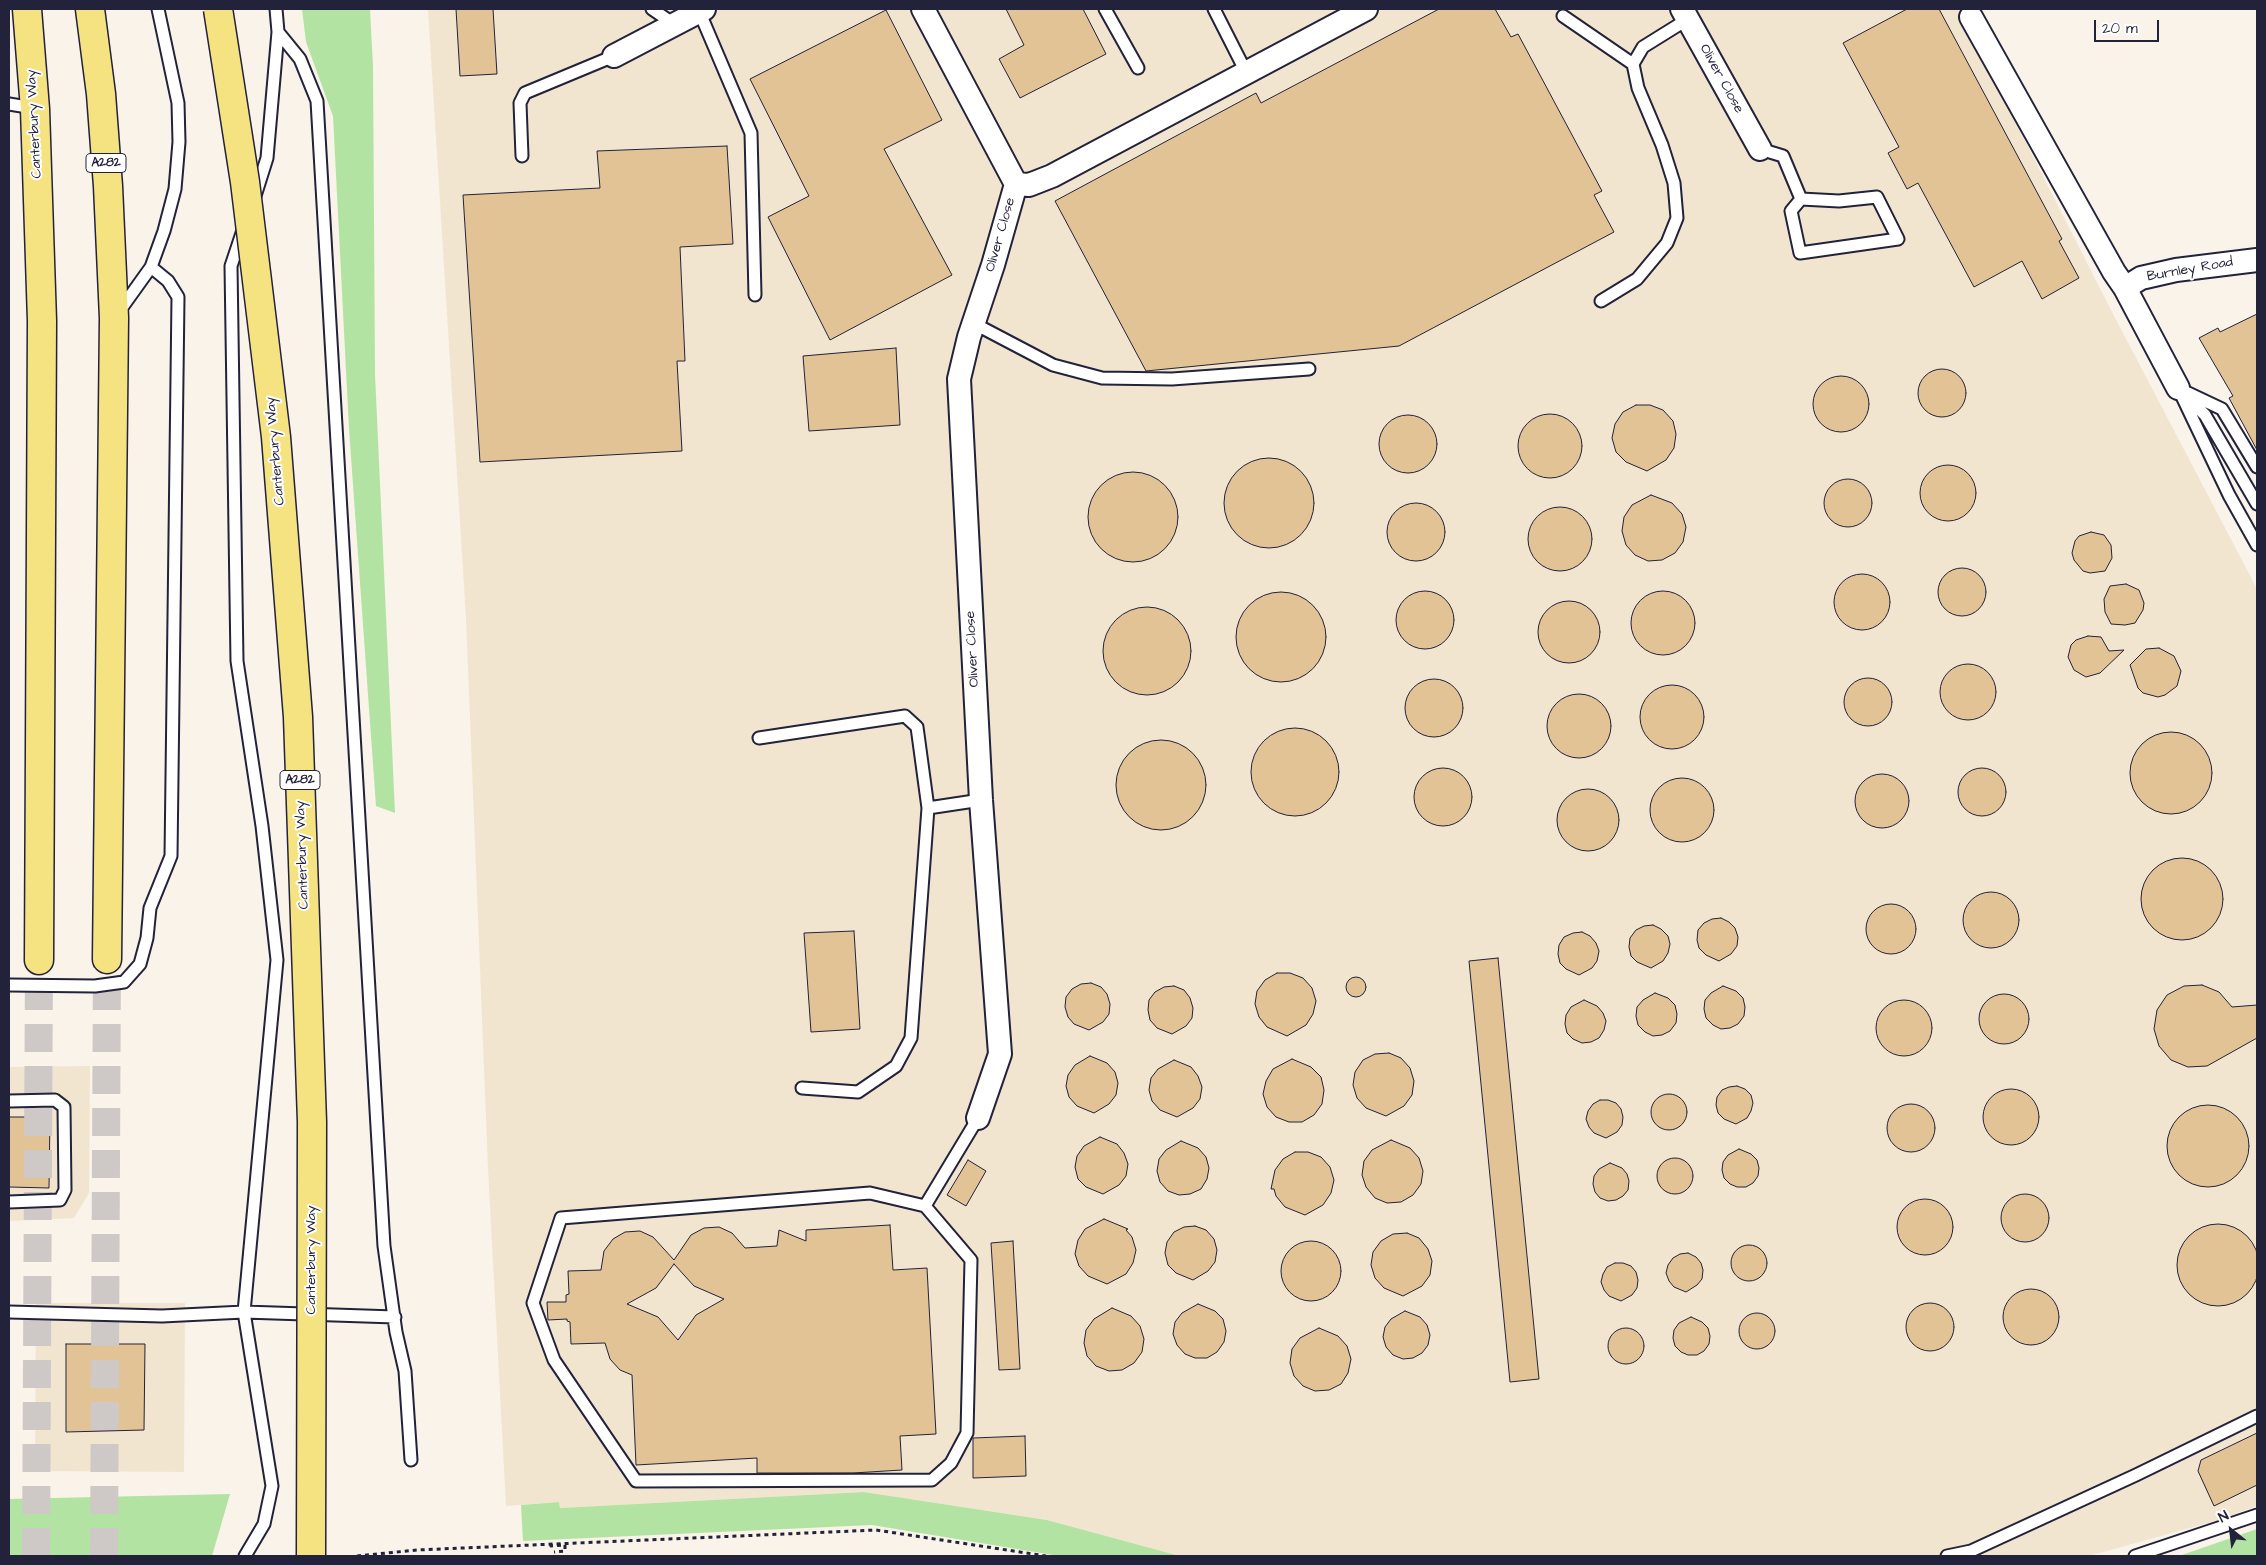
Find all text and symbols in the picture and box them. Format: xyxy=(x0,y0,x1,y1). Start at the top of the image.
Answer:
scale bar xyxy=(2096,10,2161,42)
text: 20 m xyxy=(2102,18,2138,39)
street label: Oliver Close xyxy=(1695,41,1747,117)
street label: Canterbury Way xyxy=(24,69,46,179)
road number: A282 xyxy=(86,154,126,172)
street label: Oliver Close xyxy=(982,196,1020,274)
street label: Burnley Road xyxy=(2146,254,2234,286)
street label: Canterbury Way xyxy=(263,396,289,506)
street label: Oliver Close xyxy=(963,610,983,688)
road number: A282 xyxy=(280,770,320,790)
street label: Canterbury Way xyxy=(293,800,313,910)
street label: Canterbury Way xyxy=(304,1206,320,1314)
north arrow xyxy=(2206,1505,2256,1555)
text: N xyxy=(2215,1506,2232,1528)

